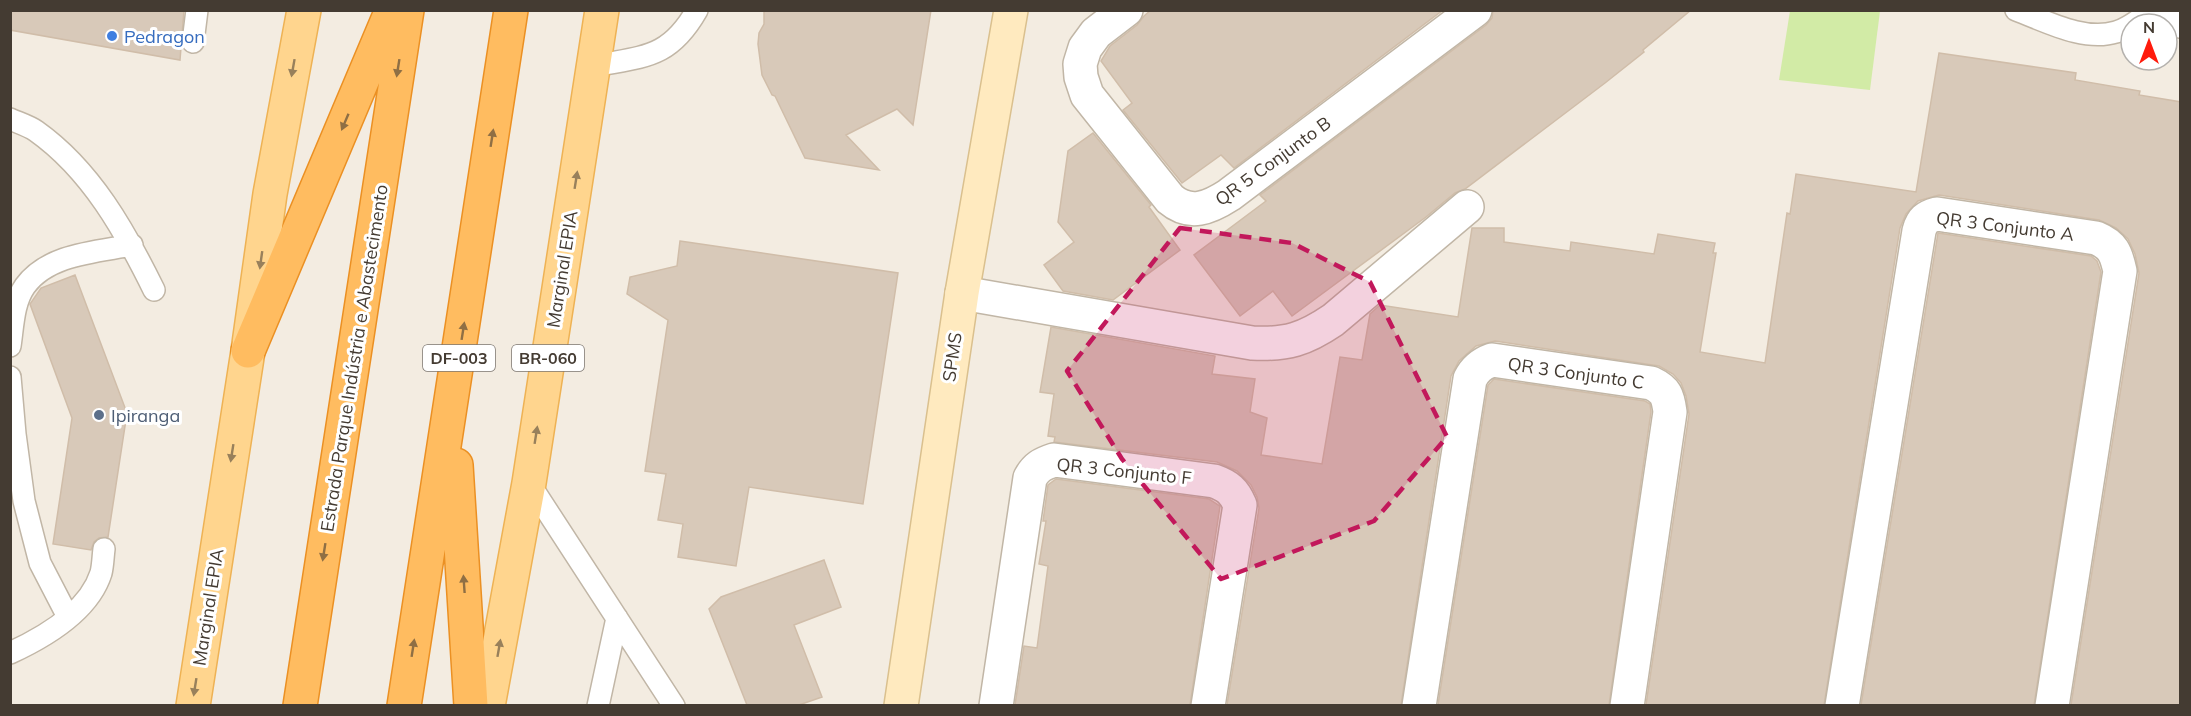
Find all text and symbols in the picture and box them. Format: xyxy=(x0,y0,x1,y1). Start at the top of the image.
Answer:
north arrow xyxy=(2119,12,2179,72)
text: N xyxy=(2143,17,2155,37)
place label: Pedragon xyxy=(124,25,205,48)
marker: Pedragon xyxy=(105,29,119,43)
one-way arrow xyxy=(288,59,297,78)
one-way arrow xyxy=(393,59,402,78)
street label: QR 5 Conjunto B xyxy=(1211,111,1335,211)
one-way arrow xyxy=(340,114,350,132)
one-way arrow xyxy=(487,128,496,147)
one-way arrow xyxy=(571,171,580,190)
street label: Estrada Parque Indústria e Abastecimento xyxy=(315,183,393,533)
street label: QR 3 Conjunto A xyxy=(1935,206,2075,246)
street label: Marginal EPIA xyxy=(541,209,583,329)
one-way arrow xyxy=(256,251,265,270)
one-way arrow xyxy=(458,321,467,340)
street label: SPMS xyxy=(937,331,967,383)
road number: DF-003 xyxy=(423,345,495,371)
road number: BR-060 xyxy=(512,345,584,371)
street label: QR 3 Conjunto C xyxy=(1506,352,1646,394)
place label: Ipiranga xyxy=(111,404,180,427)
marker: Ipiranga xyxy=(92,408,106,422)
one-way arrow xyxy=(532,426,541,445)
one-way arrow xyxy=(228,444,237,463)
street label: QR 3 Conjunto F xyxy=(1055,452,1193,490)
one-way arrow xyxy=(319,542,328,561)
street label: Marginal EPIA xyxy=(187,547,229,667)
one-way arrow xyxy=(459,575,468,594)
one-way arrow xyxy=(409,638,418,657)
one-way arrow xyxy=(494,638,503,657)
one-way arrow xyxy=(191,678,200,697)

